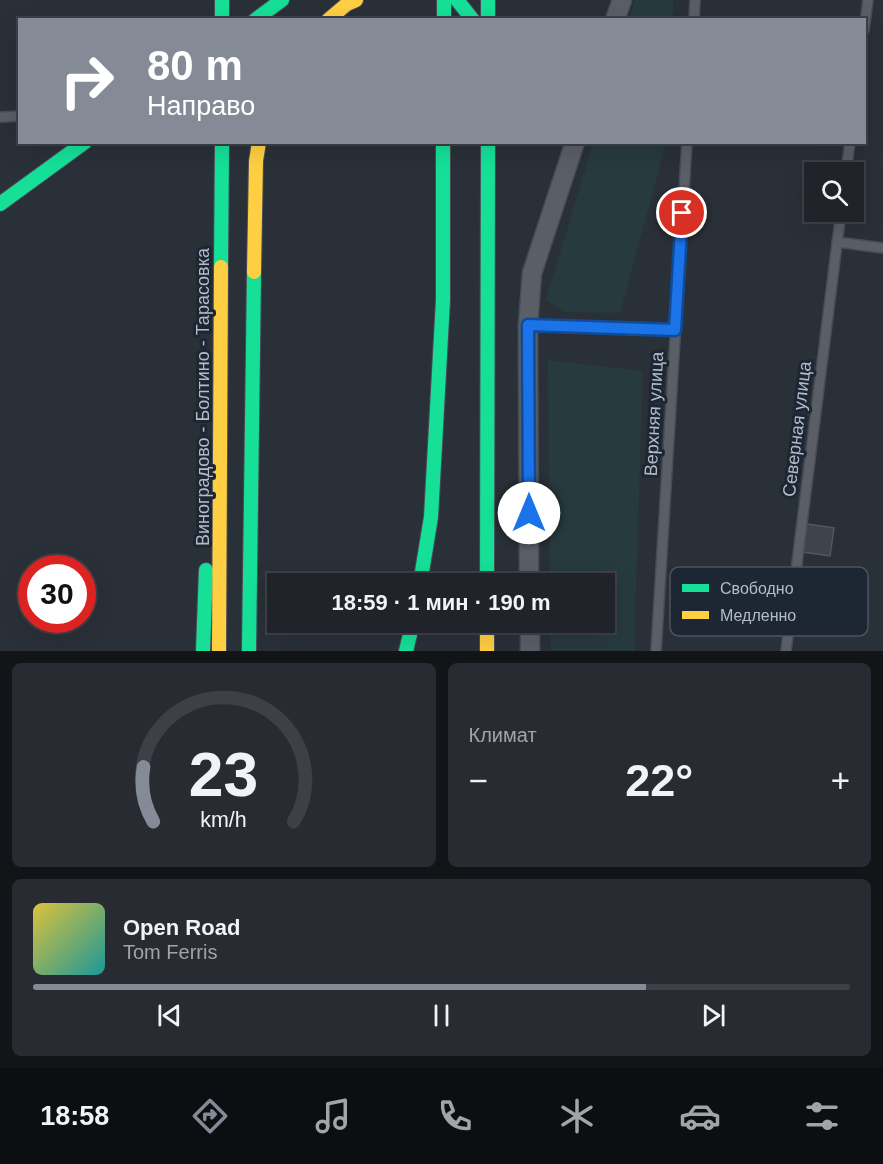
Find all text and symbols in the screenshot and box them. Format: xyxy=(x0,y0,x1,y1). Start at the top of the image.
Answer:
icon: right xyxy=(48,42,126,120)
text: 80 m xyxy=(147,42,243,89)
text: Направо xyxy=(147,91,255,121)
map controls xyxy=(804,162,864,222)
button: search xyxy=(804,162,864,222)
pin xyxy=(656,187,707,238)
icon: arrive xyxy=(665,196,698,229)
street label: Виноградово - Болтино - Тарасовка xyxy=(193,247,213,546)
street label: Верхняя улица xyxy=(641,350,667,477)
street label: Северная улица xyxy=(779,359,815,498)
position arrow xyxy=(497,481,561,545)
speed limit sign: 30 xyxy=(18,555,96,633)
legend xyxy=(670,567,868,636)
text: Свободно xyxy=(720,580,794,597)
text: 18:59 · 1 мин · 190 m xyxy=(331,590,551,615)
text: Медленно xyxy=(720,607,796,624)
text: Климат xyxy=(469,724,537,746)
text: 23 xyxy=(189,740,258,809)
text: 22° xyxy=(625,755,693,806)
text: − xyxy=(469,762,488,799)
text: + xyxy=(831,762,850,799)
text: km/h xyxy=(201,808,247,832)
text: Open Road xyxy=(123,915,240,940)
text: Tom Ferris xyxy=(123,941,217,963)
icon: previous xyxy=(153,999,186,1032)
icon: pause xyxy=(425,999,458,1032)
icon: next xyxy=(697,999,730,1032)
icon: directions xyxy=(189,1095,231,1137)
icon: music xyxy=(312,1095,354,1137)
icon: phone xyxy=(434,1095,476,1137)
icon: climate xyxy=(556,1095,598,1137)
icon: car xyxy=(679,1095,721,1137)
icon: filters xyxy=(801,1095,843,1137)
text: 18:58 xyxy=(40,1101,109,1131)

